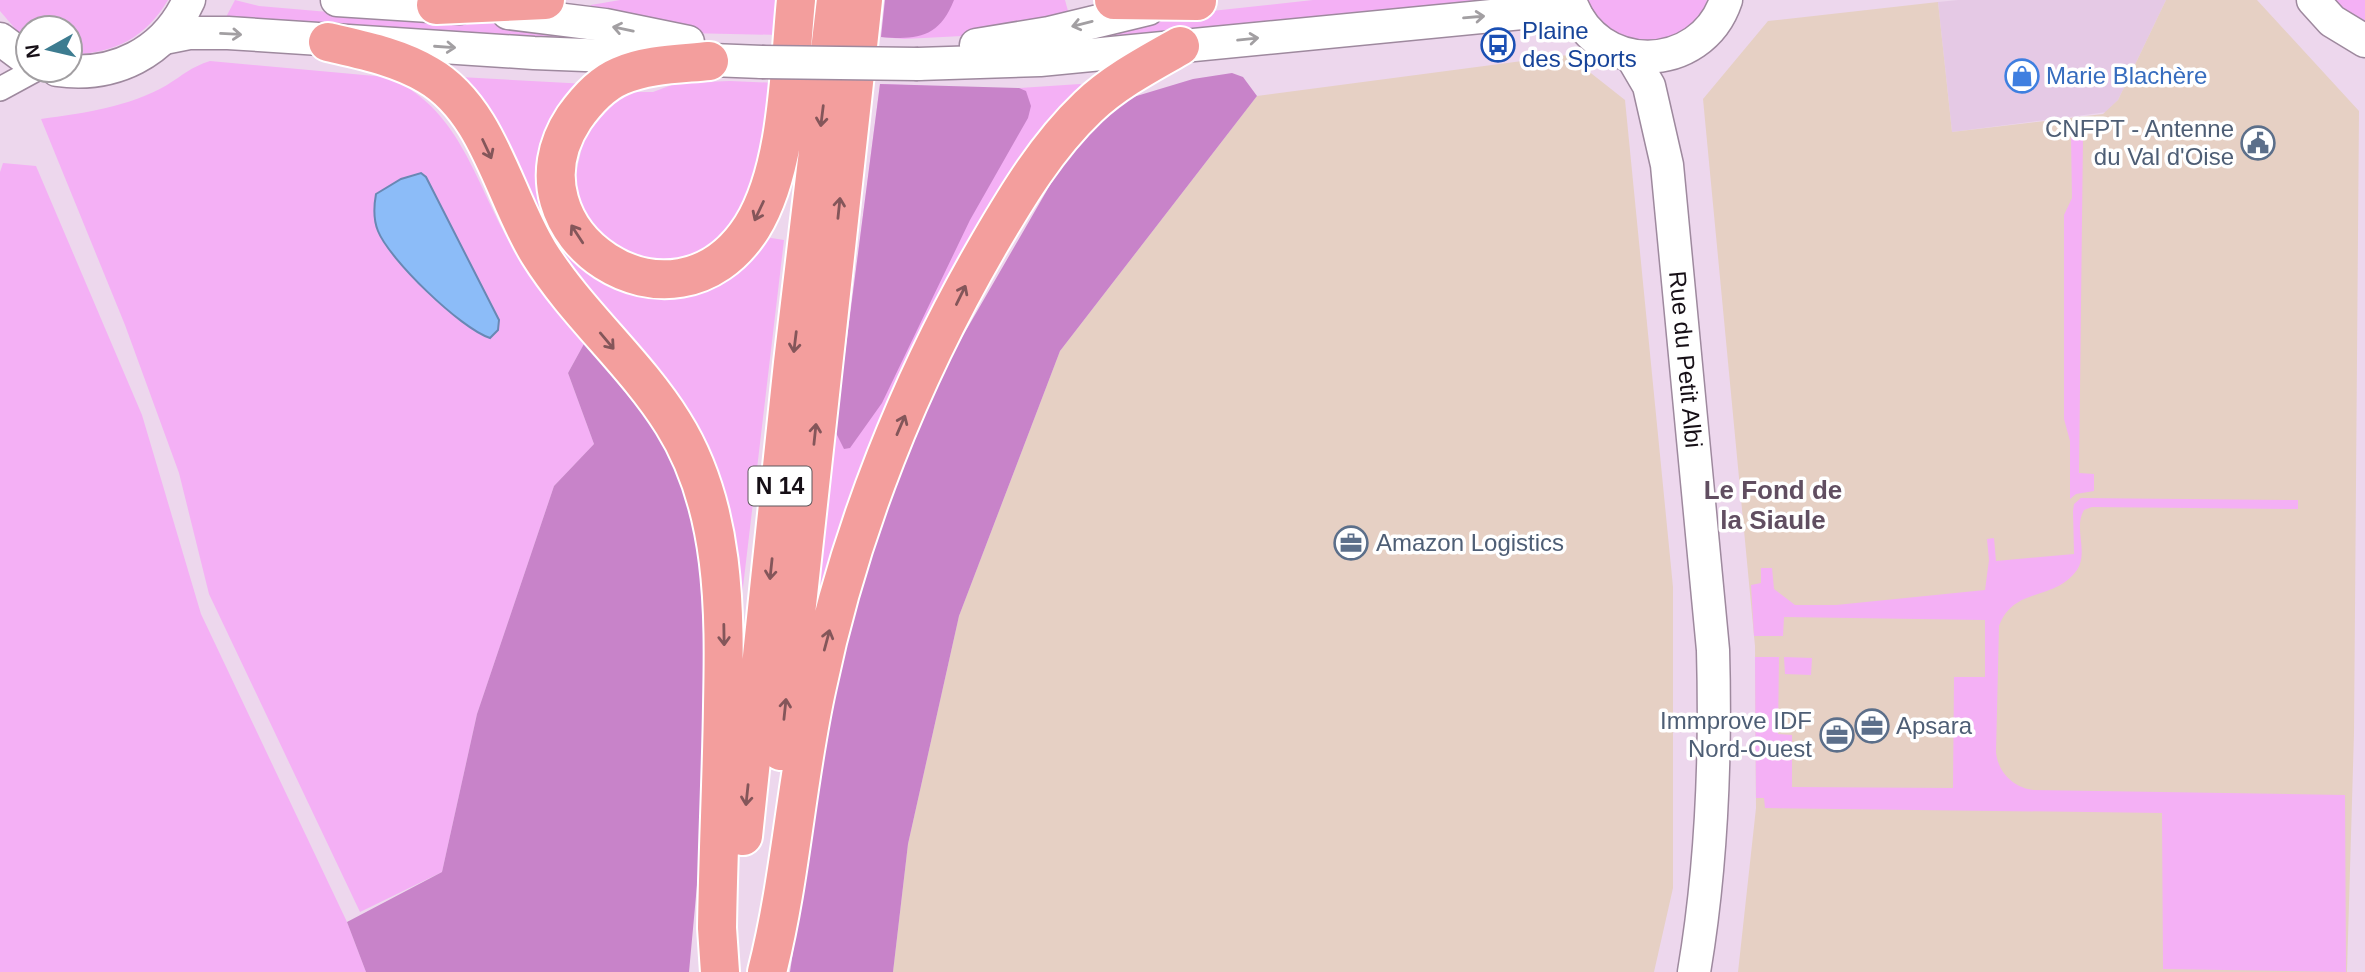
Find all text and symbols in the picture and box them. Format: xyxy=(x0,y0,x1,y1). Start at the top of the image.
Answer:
one-way arrow xyxy=(1462,10,1485,23)
north arrow xyxy=(14,14,84,84)
place label: Plaine des Sports xyxy=(1522,17,1637,72)
one-way arrow xyxy=(1071,18,1094,31)
one-way arrow xyxy=(612,21,635,35)
bus stop icon: Plaine des Sports xyxy=(1479,26,1517,64)
one-way arrow xyxy=(220,27,243,40)
one-way arrow xyxy=(1236,32,1259,45)
one-way arrow xyxy=(433,41,456,54)
text: N xyxy=(21,43,44,60)
shop icon: Marie Blachère xyxy=(2003,57,2041,95)
place label: Marie Blachère xyxy=(2046,62,2207,89)
one-way arrow xyxy=(815,105,828,127)
place label: CNFPT - Antenne du Val d'Oise xyxy=(2045,115,2234,170)
public building icon: CNFPT - Antenne du Val d'Oise xyxy=(2239,124,2277,162)
one-way arrow xyxy=(481,138,495,159)
one-way arrow xyxy=(833,197,846,220)
one-way arrow xyxy=(752,200,765,221)
one-way arrow xyxy=(570,224,584,244)
street label: Rue du Petit Albi xyxy=(1664,270,1708,449)
one-way arrow xyxy=(954,285,968,306)
one-way arrow xyxy=(789,331,802,353)
one-way arrow xyxy=(599,332,615,350)
one-way arrow xyxy=(895,414,908,436)
one-way arrow xyxy=(808,424,821,446)
road number: N 14 xyxy=(748,466,812,506)
district label: Le Fond de la Siaule xyxy=(1704,475,1842,535)
office icon: Amazon Logistics xyxy=(1332,524,1370,562)
place label: Amazon Logistics xyxy=(1376,529,1564,556)
one-way arrow xyxy=(764,557,777,579)
one-way arrow xyxy=(717,623,730,646)
one-way arrow xyxy=(821,629,834,652)
one-way arrow xyxy=(779,698,792,721)
place label: Immprove IDF Nord-Ouest xyxy=(1660,707,1812,762)
office icon: Apsara xyxy=(1853,707,1891,745)
place label: Apsara xyxy=(1896,712,1973,739)
office icon: Immprove IDF Nord-Ouest xyxy=(1818,716,1856,754)
one-way arrow xyxy=(741,783,754,806)

